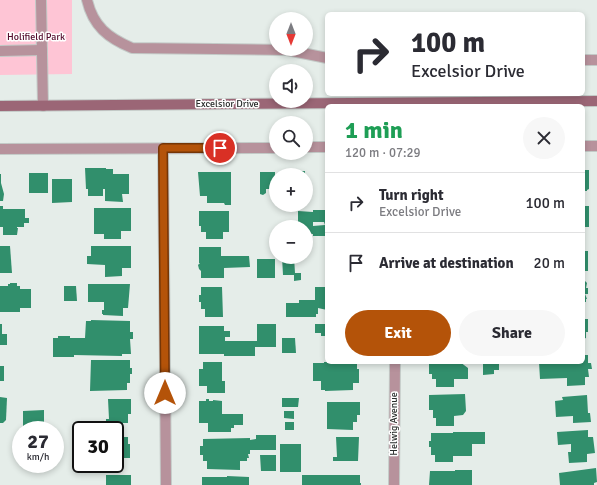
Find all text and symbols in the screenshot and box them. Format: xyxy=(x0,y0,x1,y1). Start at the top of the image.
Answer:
north arrow xyxy=(269,12,313,56)
map controls xyxy=(269,12,313,264)
text: 100 m xyxy=(411,26,485,60)
icon: right xyxy=(345,28,397,80)
park label: Holifield Park xyxy=(7,31,65,43)
text: Excelsior Drive xyxy=(411,60,525,82)
button: sound xyxy=(269,64,313,108)
street label: Excelsior Drive xyxy=(195,98,259,110)
text: 1 min xyxy=(345,115,403,145)
button: search xyxy=(269,116,313,160)
button: close xyxy=(523,117,565,159)
pin xyxy=(203,131,237,165)
icon: arrive xyxy=(209,137,231,159)
text: 120 m · 07:29 xyxy=(345,145,421,161)
button: + xyxy=(269,168,313,212)
text: Turn right xyxy=(379,186,444,204)
icon: right xyxy=(345,192,367,214)
text: 100 m xyxy=(525,194,565,212)
text: Excelsior Drive xyxy=(379,204,461,220)
button: − xyxy=(269,220,313,264)
icon: arrive xyxy=(345,252,367,274)
text: Arrive at destination xyxy=(379,254,514,272)
text: 20 m xyxy=(534,254,565,272)
button: Exit xyxy=(345,310,451,356)
button: Share xyxy=(459,310,565,356)
position arrow xyxy=(144,372,186,414)
street label: Helwig Avenue xyxy=(388,392,400,456)
speed limit sign: 30 xyxy=(72,421,124,473)
text: 27 xyxy=(27,429,49,454)
text: km/h xyxy=(27,451,49,463)

